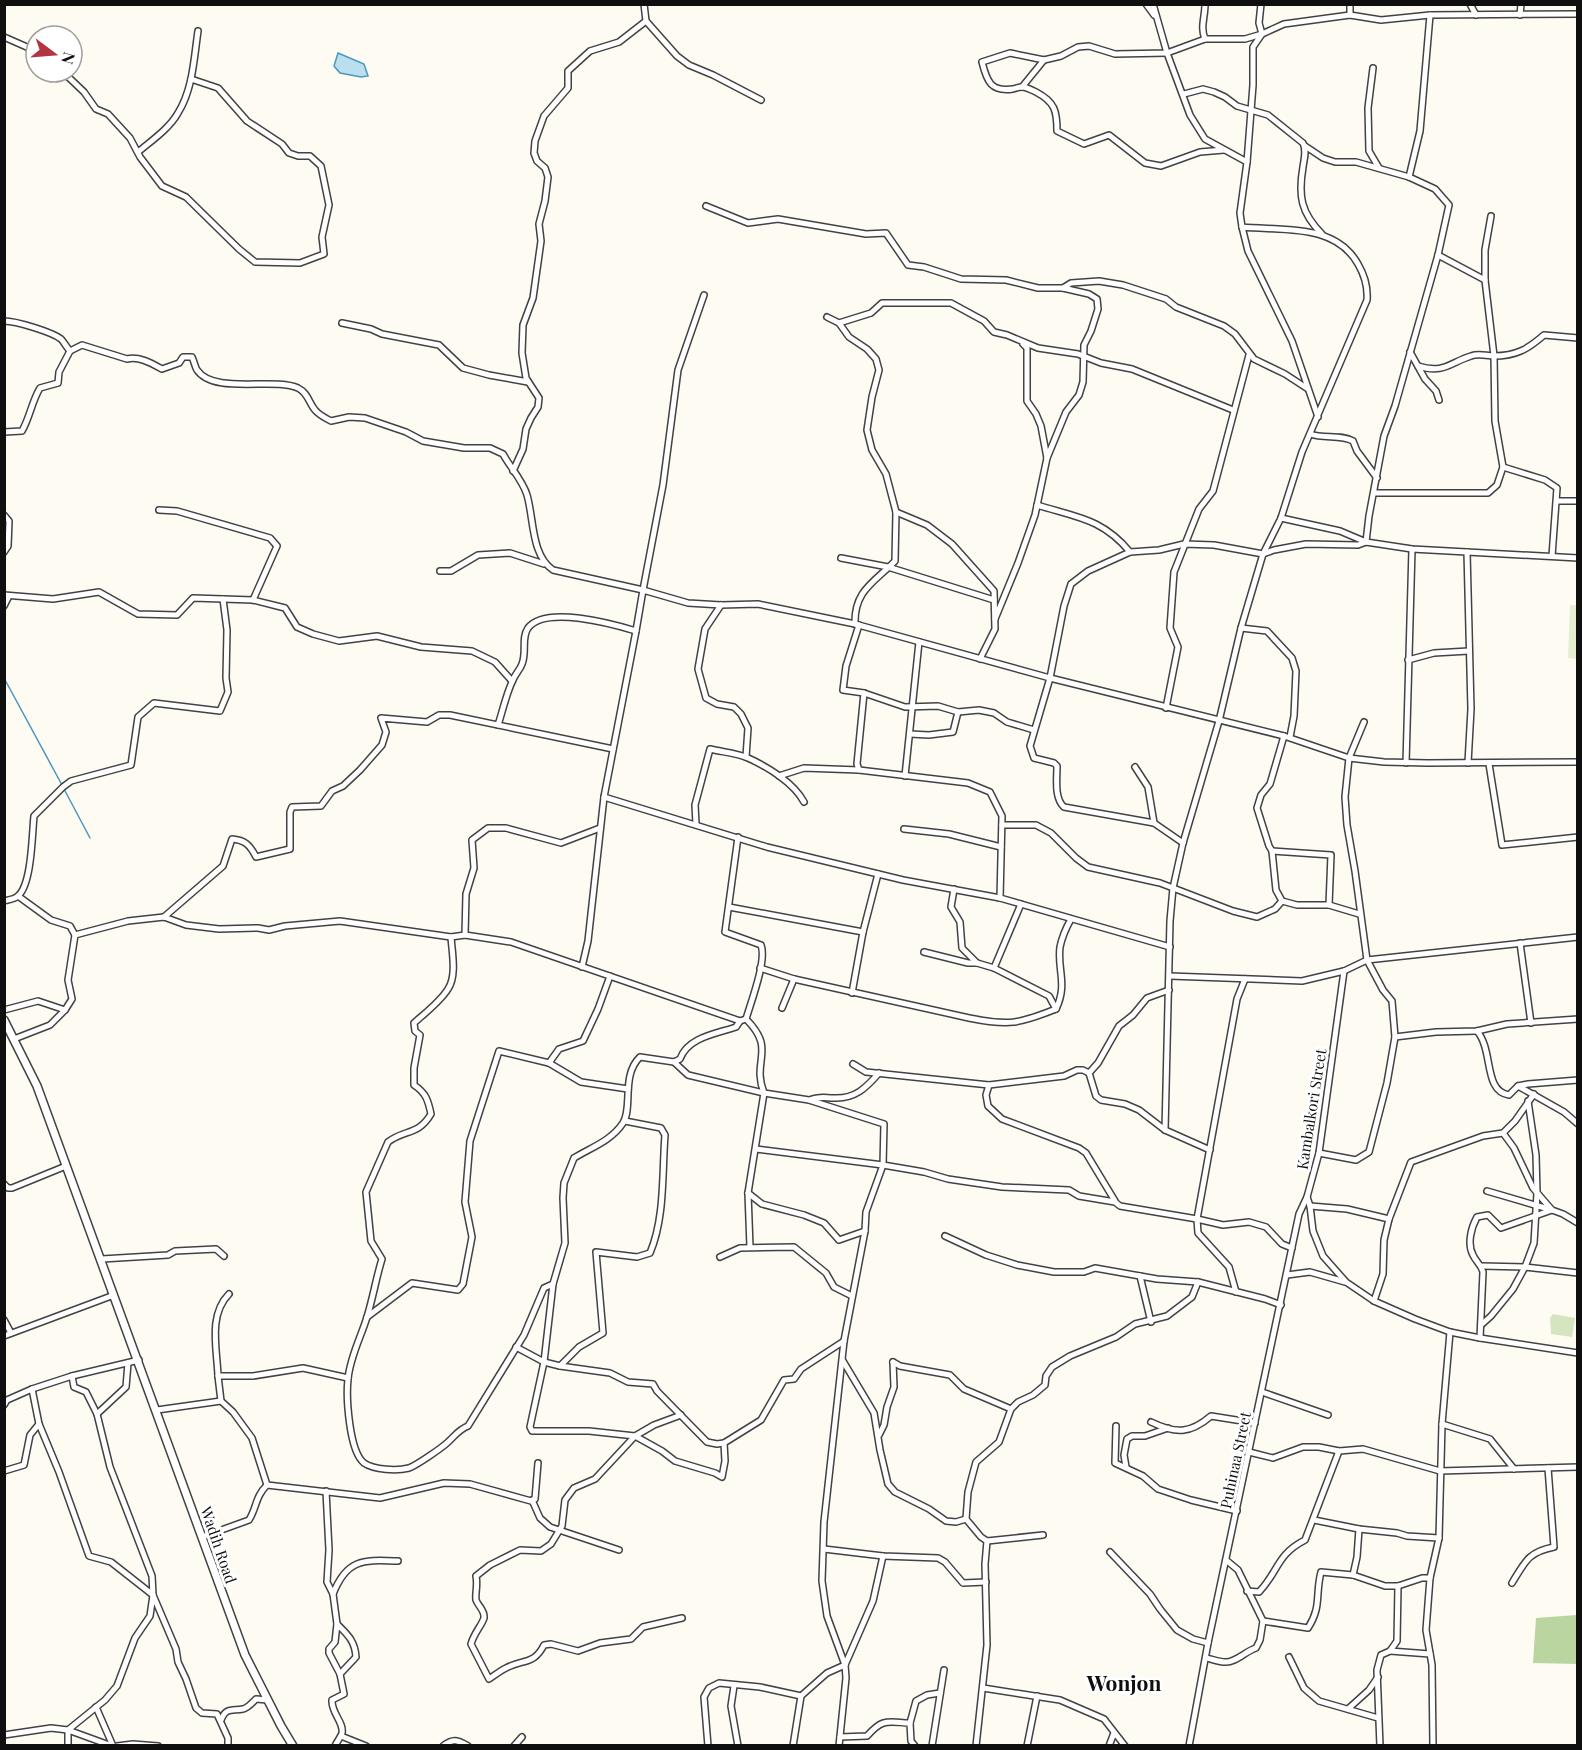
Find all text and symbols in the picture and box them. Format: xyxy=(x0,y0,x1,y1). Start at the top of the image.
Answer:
north arrow xyxy=(24,24,84,84)
text: N xyxy=(57,50,81,67)
street label: Kambalkori Street xyxy=(1292,1047,1331,1171)
street label: Puhinaa Street xyxy=(1215,1409,1255,1510)
street label: Wadih Road xyxy=(196,1503,242,1586)
district label: Wonjon xyxy=(1086,1668,1161,1696)

